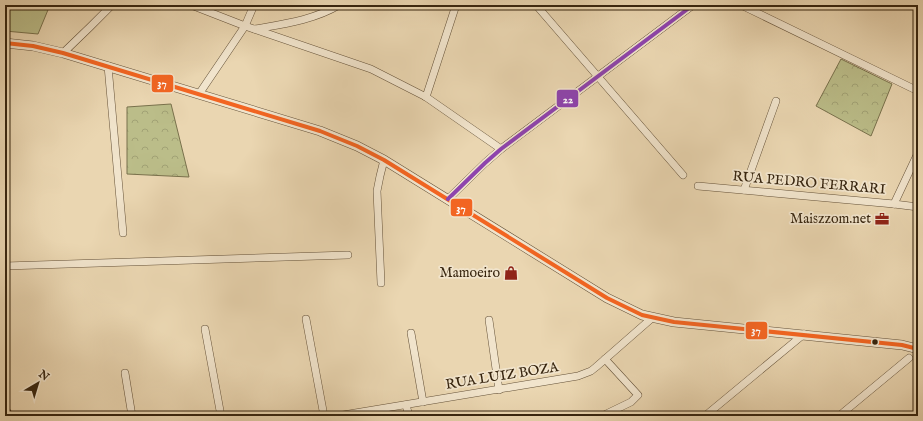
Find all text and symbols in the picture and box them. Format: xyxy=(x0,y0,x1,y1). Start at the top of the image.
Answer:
line badge: 37 xyxy=(151,74,174,93)
text: 37 xyxy=(157,77,167,91)
line badge: 22 xyxy=(556,89,579,108)
text: 22 xyxy=(563,93,574,107)
street label: RUA PEDRO FERRARI xyxy=(732,167,886,199)
line badge: 37 xyxy=(450,198,473,217)
text: 37 xyxy=(456,202,466,216)
place label: Maiszzom.net xyxy=(790,210,871,228)
office icon: Maiszzom.net xyxy=(874,211,890,227)
place label: Mamoeiro xyxy=(440,264,500,282)
shop icon: Mamoeiro xyxy=(503,265,519,281)
line badge: 37 xyxy=(745,321,768,340)
text: 37 xyxy=(751,324,761,338)
unlabelled marker xyxy=(870,337,880,347)
street label: RUA LUIZ BOZA xyxy=(444,358,560,394)
north arrow xyxy=(18,363,58,403)
text: N xyxy=(35,367,52,385)

